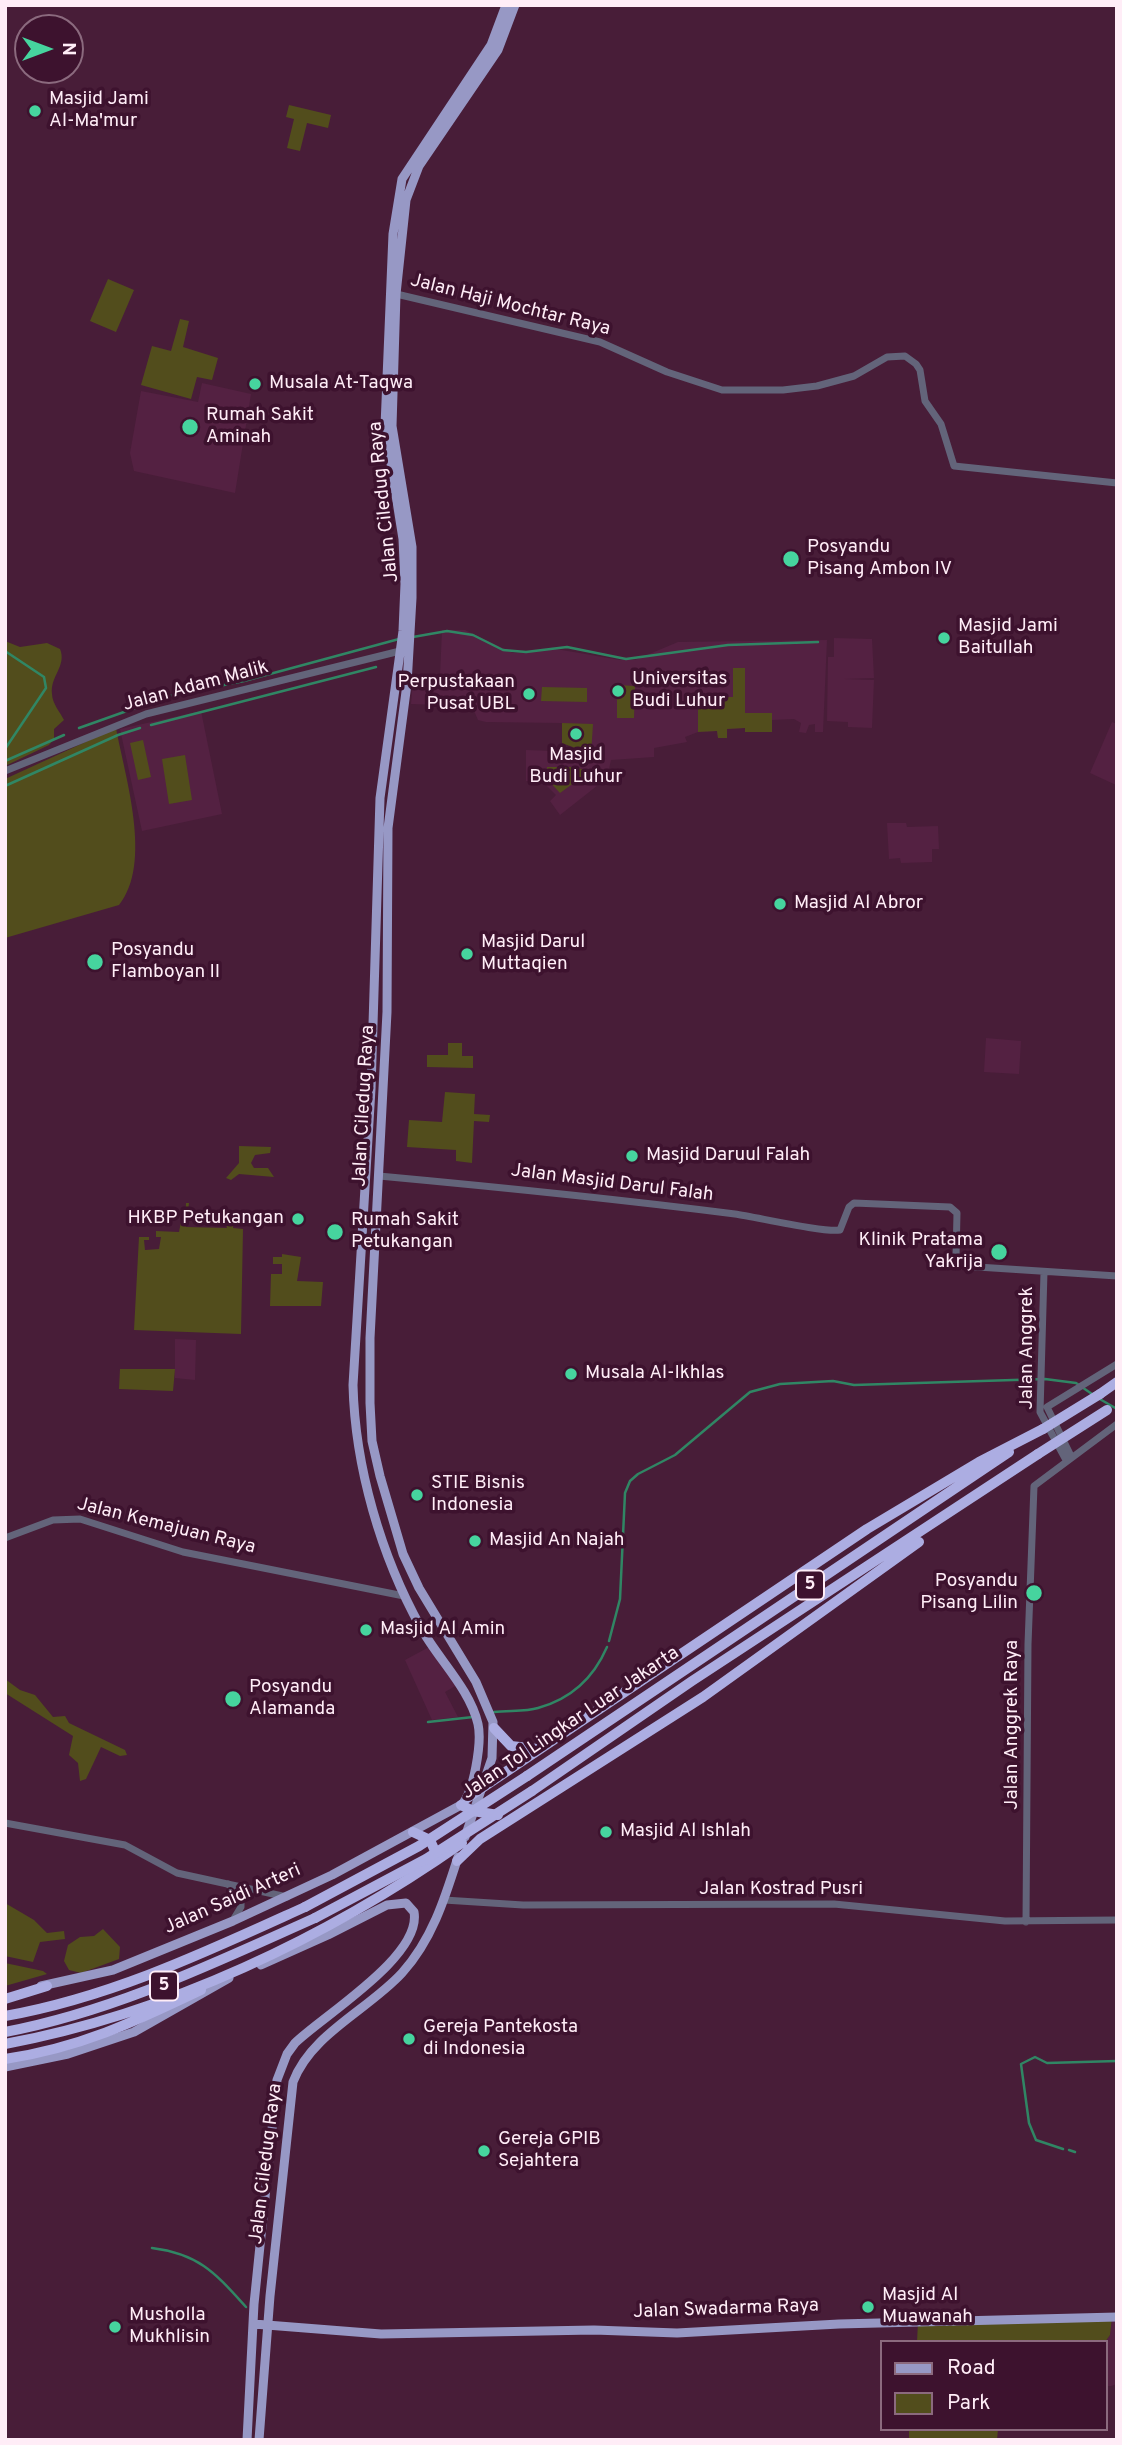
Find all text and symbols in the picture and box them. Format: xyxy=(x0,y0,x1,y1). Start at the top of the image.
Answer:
north arrow xyxy=(14,14,84,84)
text: N xyxy=(56,42,80,56)
place label: Masjid Jami Al-Ma'mur xyxy=(49,89,149,133)
marker: Masjid Jami Al-Ma'mur xyxy=(27,103,43,119)
street label: Jalan Haji Mochtar Raya xyxy=(408,270,612,342)
place label: Musala At-Taqwa xyxy=(269,373,413,395)
marker: Musala At-Taqwa xyxy=(247,376,263,392)
place label: Rumah Sakit Aminah xyxy=(206,405,314,449)
marker: Rumah Sakit Aminah xyxy=(180,417,200,437)
street label: Jalan Ciledug Raya xyxy=(365,420,405,584)
place label: Posyandu Pisang Ambon IV xyxy=(807,537,952,581)
marker: Posyandu Pisang Ambon IV xyxy=(781,549,801,569)
place label: Masjid Jami Baitullah xyxy=(958,616,1058,660)
marker: Masjid Jami Baitullah xyxy=(936,630,952,646)
street label: Jalan Adam Malik xyxy=(121,657,271,717)
place label: Universitas Budi Luhur xyxy=(632,669,727,713)
place label: Perpustakaan Pusat UBL xyxy=(397,672,515,716)
marker: Universitas Budi Luhur xyxy=(610,683,626,699)
marker: Perpustakaan Pusat UBL xyxy=(521,686,537,702)
marker: Masjid Budi Luhur xyxy=(568,726,584,742)
place label: Masjid Budi Luhur xyxy=(529,745,623,789)
place label: Masjid Al Abror xyxy=(794,893,923,915)
marker: Masjid Al Abror xyxy=(772,896,788,912)
place label: Masjid Darul Muttaqien xyxy=(481,932,585,976)
place label: Posyandu Flamboyan II xyxy=(111,940,220,984)
marker: Masjid Darul Muttaqien xyxy=(459,946,475,962)
marker: Posyandu Flamboyan II xyxy=(85,952,105,972)
street label: Jalan Ciledug Raya xyxy=(349,1025,381,1187)
place label: Masjid Daruul Falah xyxy=(646,1145,810,1167)
marker: Masjid Daruul Falah xyxy=(624,1148,640,1164)
street label: Jalan Masjid Darul Falah xyxy=(509,1160,715,1208)
place label: HKBP Petukangan xyxy=(127,1208,284,1230)
place label: Rumah Sakit Petukangan xyxy=(351,1210,459,1254)
marker: HKBP Petukangan xyxy=(290,1211,306,1227)
marker: Rumah Sakit Petukangan xyxy=(325,1222,345,1242)
place label: Klinik Pratama Yakrija xyxy=(858,1230,983,1274)
marker: Klinik Pratama Yakrija xyxy=(989,1242,1009,1262)
street label: Jalan Anggrek xyxy=(1017,1286,1039,1410)
place label: Musala Al-Ikhlas xyxy=(585,1363,724,1385)
marker: Musala Al-Ikhlas xyxy=(563,1366,579,1382)
place label: STIE Bisnis Indonesia xyxy=(431,1473,525,1517)
marker: STIE Bisnis Indonesia xyxy=(409,1487,425,1503)
street label: Jalan Kemajuan Raya xyxy=(74,1494,258,1560)
place label: Masjid An Najah xyxy=(489,1530,624,1552)
marker: Masjid An Najah xyxy=(467,1533,483,1549)
road number: 5 xyxy=(796,1570,824,1600)
place label: Posyandu Pisang Lilin xyxy=(920,1571,1018,1615)
marker: Posyandu Pisang Lilin xyxy=(1024,1583,1044,1603)
place label: Masjid Al Amin xyxy=(380,1619,505,1641)
marker: Masjid Al Amin xyxy=(358,1622,374,1638)
street label: Jalan Anggrek Raya xyxy=(1002,1640,1024,1810)
street label: Jalan Tol Lingkar Luar Jakarta xyxy=(458,1643,684,1805)
place label: Posyandu Alamanda xyxy=(249,1677,335,1721)
marker: Posyandu Alamanda xyxy=(223,1689,243,1709)
place label: Masjid Al Ishlah xyxy=(620,1821,751,1843)
marker: Masjid Al Ishlah xyxy=(598,1824,614,1840)
street label: Jalan Saidi Arteri xyxy=(161,1860,305,1940)
street label: Jalan Kostrad Pusri xyxy=(699,1879,863,1901)
road number: 5 xyxy=(150,1972,178,2000)
place label: Gereja Pantekosta di Indonesia xyxy=(423,2017,578,2061)
marker: Gereja Pantekosta di Indonesia xyxy=(401,2031,417,2047)
street label: Jalan Ciledug Raya xyxy=(246,2082,288,2246)
place label: Gereja GPIB Sejahtera xyxy=(498,2129,601,2173)
marker: Gereja GPIB Sejahtera xyxy=(476,2143,492,2159)
place label: Masjid Al Muawanah xyxy=(882,2285,973,2329)
street label: Jalan Swadarma Raya xyxy=(633,2295,819,2325)
marker: Masjid Al Muawanah xyxy=(860,2299,876,2315)
place label: Musholla Mukhlisin xyxy=(129,2305,210,2349)
marker: Musholla Mukhlisin xyxy=(107,2319,123,2335)
legend xyxy=(880,2340,1108,2431)
text: Road xyxy=(947,2355,996,2382)
text: Park xyxy=(947,2390,990,2417)

